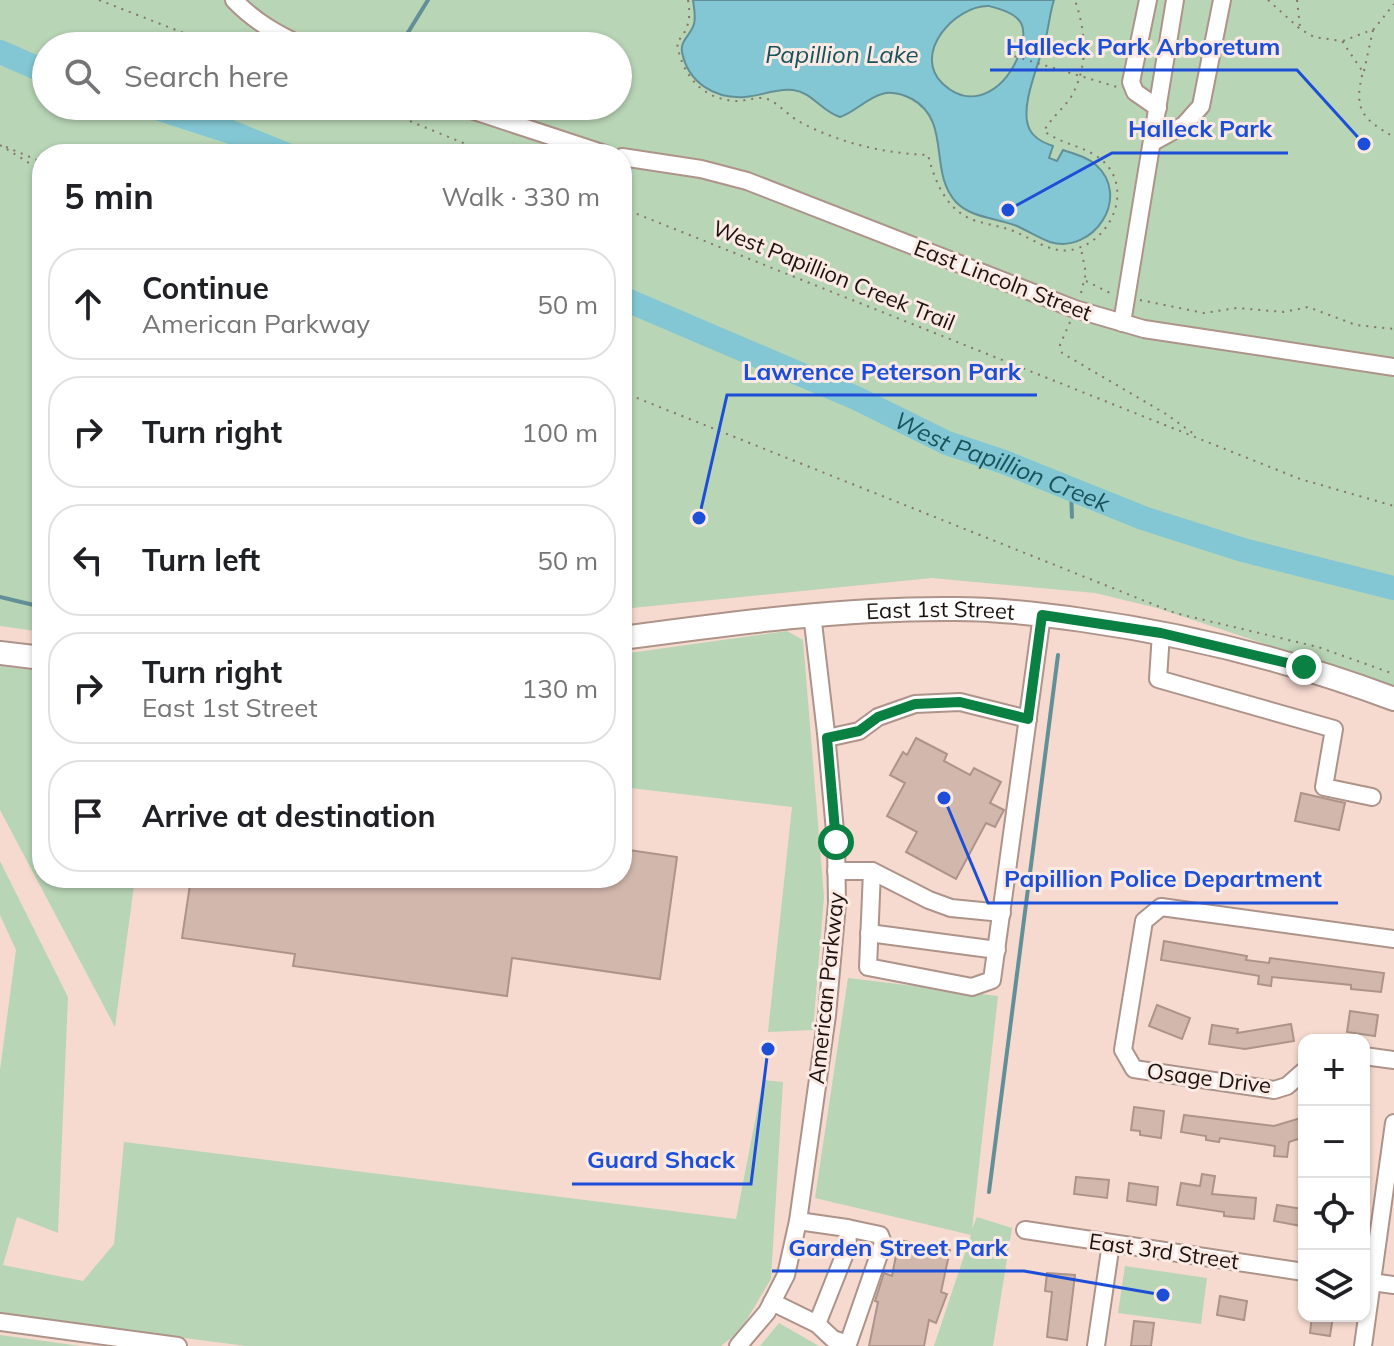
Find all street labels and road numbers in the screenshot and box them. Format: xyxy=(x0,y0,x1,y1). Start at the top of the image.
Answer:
street label: West Papillion Creek Trail xyxy=(709,214,959,336)
street label: East Lincoln Street xyxy=(910,233,1096,327)
street label: East 1st Street xyxy=(865,595,1016,626)
street label: American Parkway xyxy=(802,890,850,1085)
street label: Osage Drive xyxy=(1145,1056,1273,1100)
street label: East 3rd Street xyxy=(1087,1227,1241,1275)

